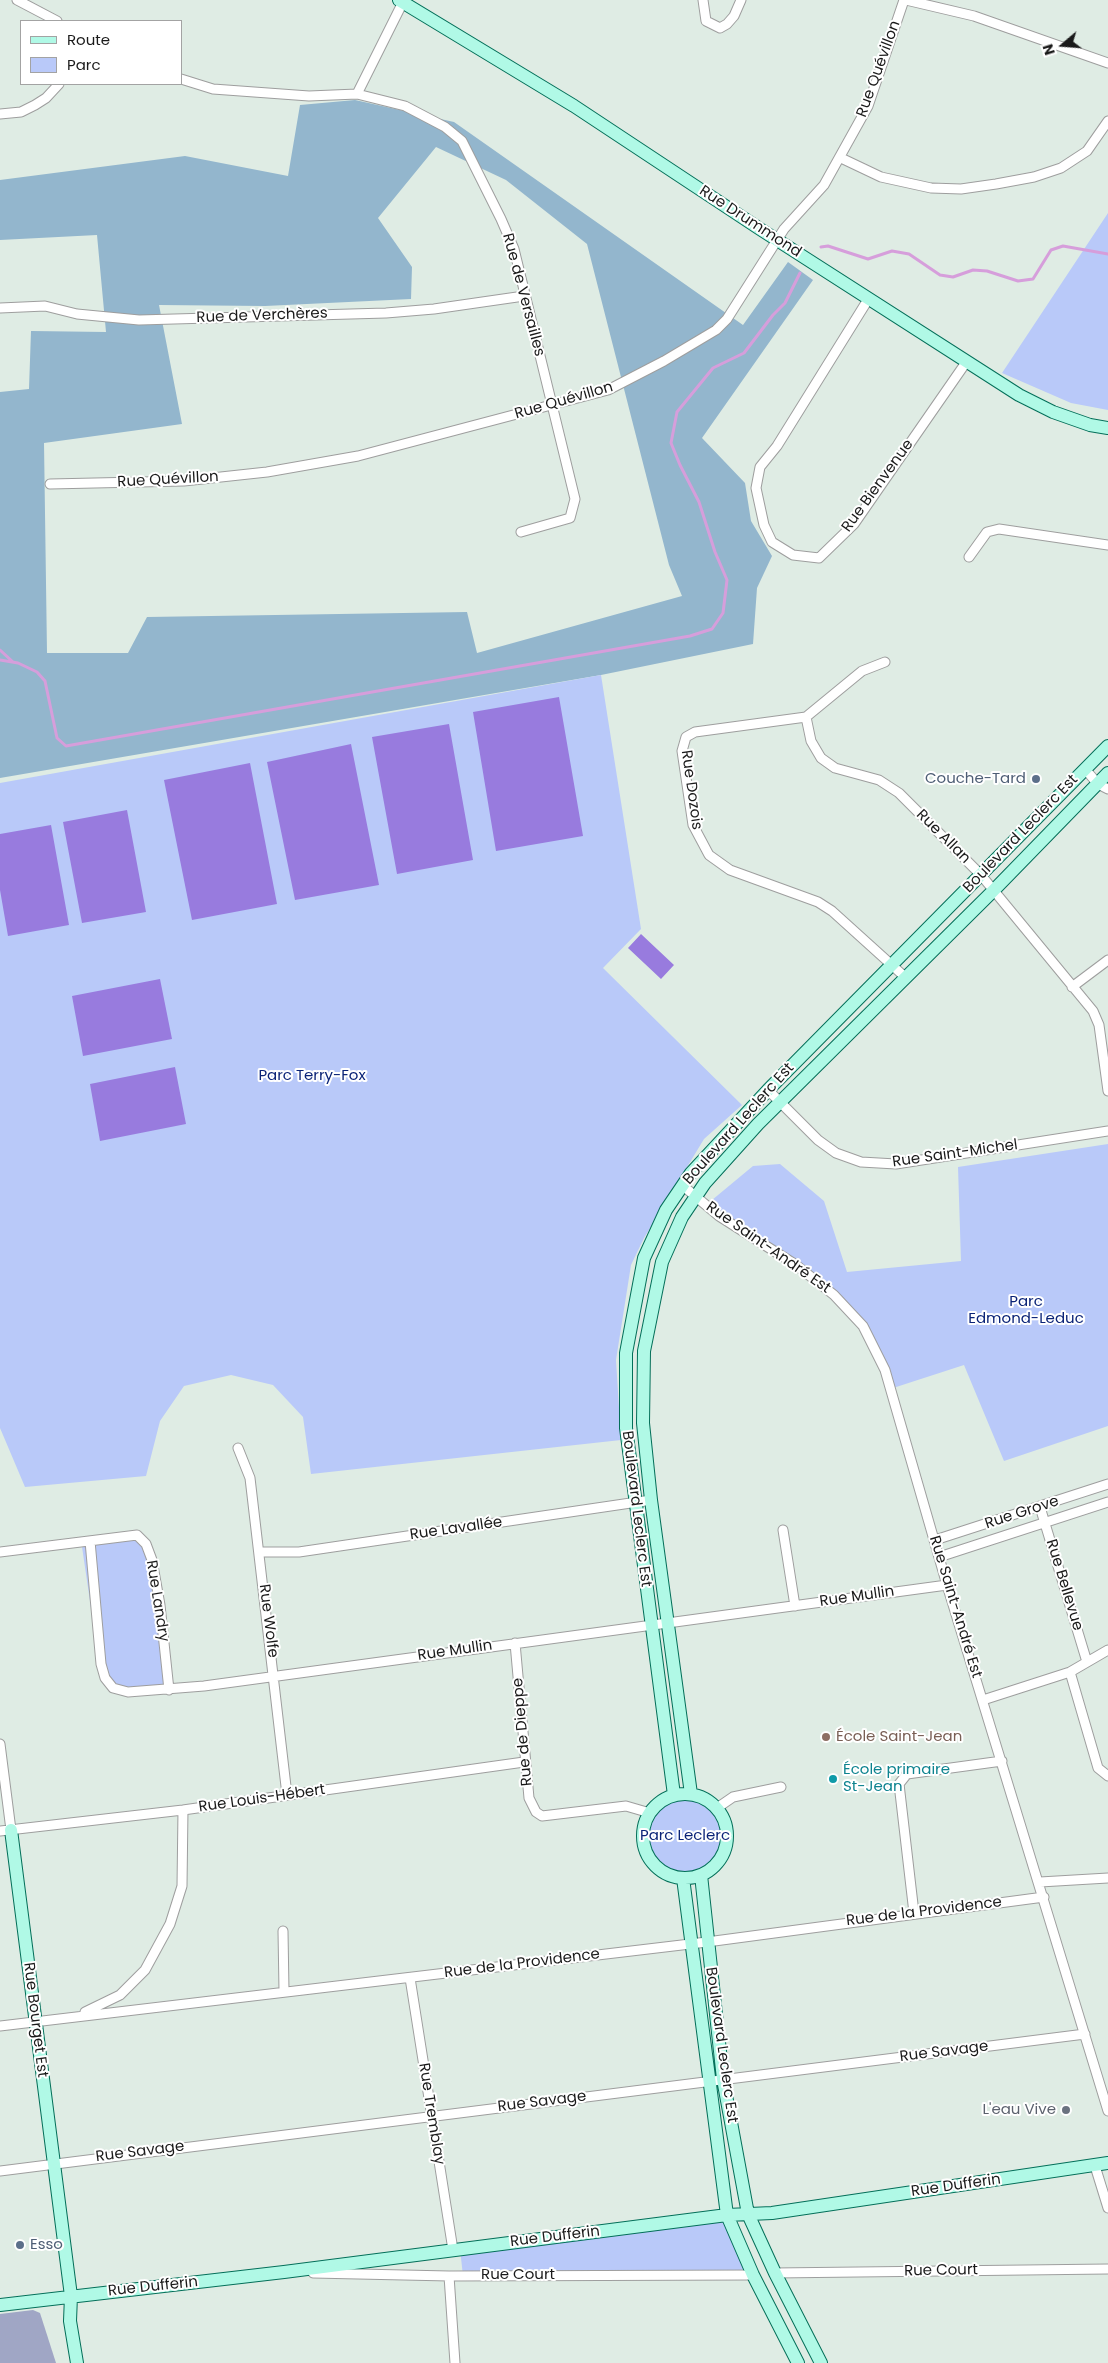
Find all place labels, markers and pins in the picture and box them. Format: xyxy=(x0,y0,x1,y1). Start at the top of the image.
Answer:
place label: Couche-Tard xyxy=(925,770,1026,788)
marker: Couche-Tard xyxy=(1030,773,1042,785)
place label: École Saint-Jean xyxy=(836,1728,962,1746)
marker: École Saint-Jean xyxy=(820,1731,832,1743)
place label: École primaire St-Jean xyxy=(843,1761,950,1796)
marker: École primaire St-Jean xyxy=(827,1773,839,1785)
place label: L'eau Vive xyxy=(983,2101,1056,2119)
marker: L'eau Vive xyxy=(1060,2104,1072,2116)
place label: Esso xyxy=(30,2236,63,2254)
marker: Esso xyxy=(14,2239,26,2251)

